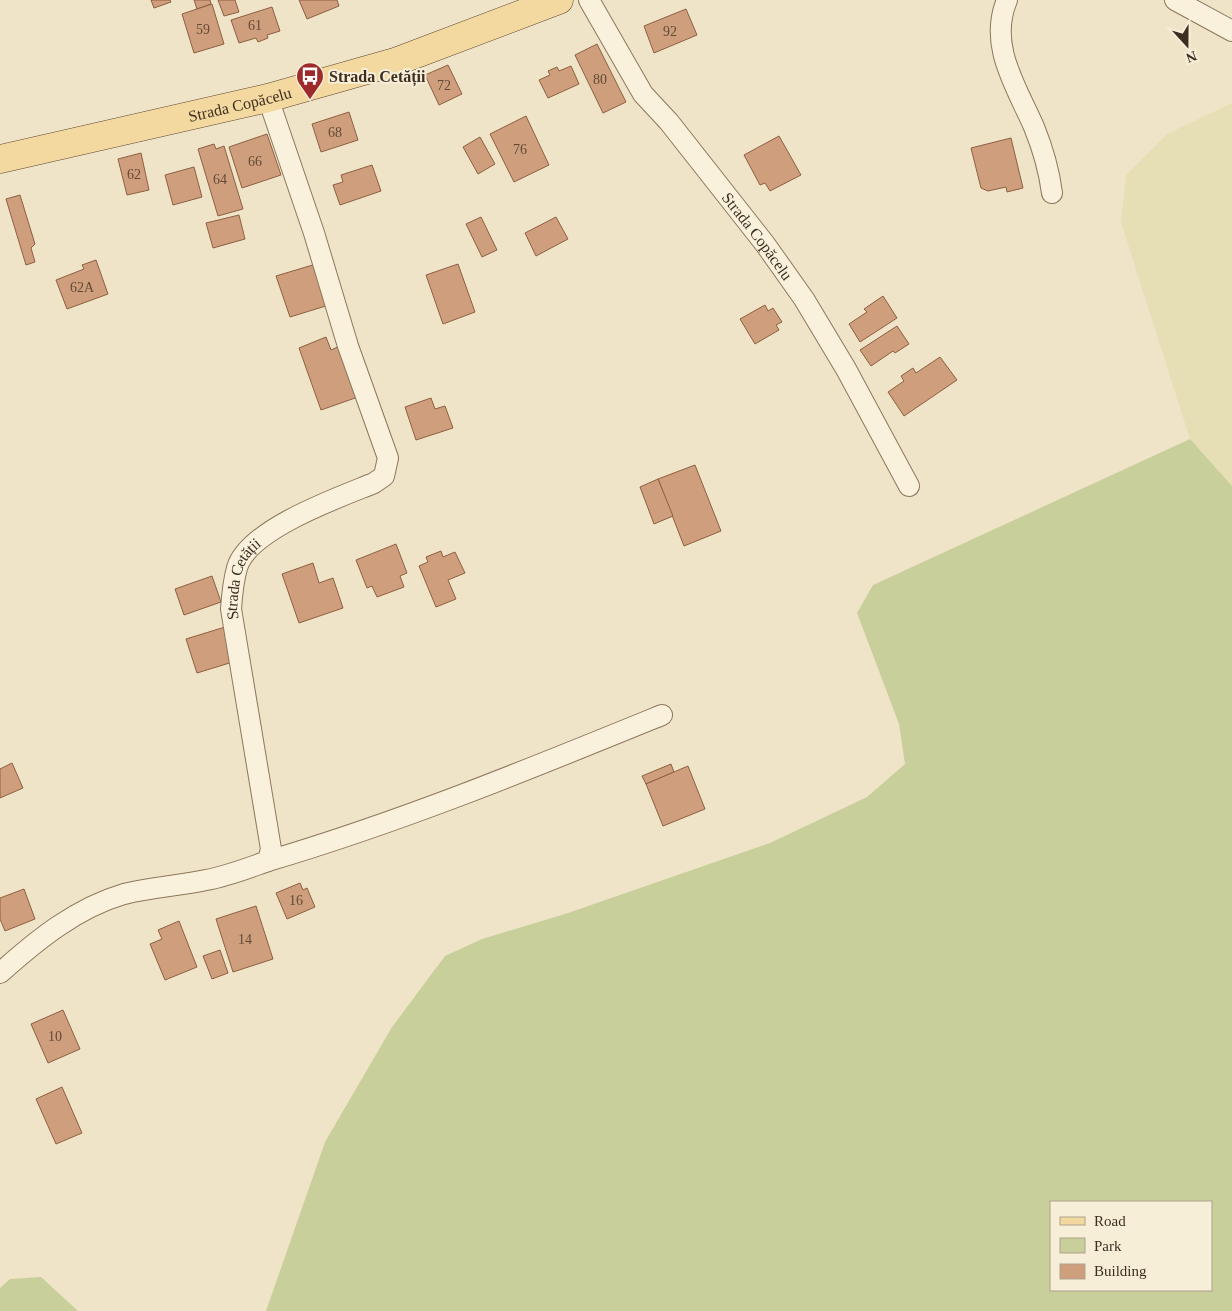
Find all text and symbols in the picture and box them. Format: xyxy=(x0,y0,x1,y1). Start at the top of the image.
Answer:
house number: 61 xyxy=(248,18,262,33)
north arrow xyxy=(1162,20,1212,70)
house number: 59 xyxy=(196,22,210,37)
house number: 92 xyxy=(663,24,677,39)
text: N xyxy=(1184,48,1199,65)
bus stop icon: Strada Cetății xyxy=(295,61,325,100)
place label: Strada Cetății xyxy=(329,68,426,87)
house number: 80 xyxy=(593,72,607,87)
house number: 72 xyxy=(437,78,451,93)
street label: Strada Copăcelu xyxy=(187,83,293,124)
house number: 68 xyxy=(328,125,342,140)
house number: 76 xyxy=(513,142,527,157)
house number: 66 xyxy=(248,154,262,169)
house number: 62 xyxy=(127,167,141,182)
house number: 64 xyxy=(213,172,227,187)
street label: Strada Copăcelu xyxy=(719,189,796,283)
house number: 62A xyxy=(70,280,95,295)
street label: Strada Cetății xyxy=(222,534,264,621)
house number: 16 xyxy=(289,893,303,908)
house number: 14 xyxy=(238,932,252,947)
house number: 10 xyxy=(48,1029,62,1044)
legend xyxy=(1050,1201,1212,1291)
text: Road xyxy=(1094,1213,1126,1229)
text: Park xyxy=(1094,1238,1122,1254)
text: Building xyxy=(1094,1263,1147,1279)

